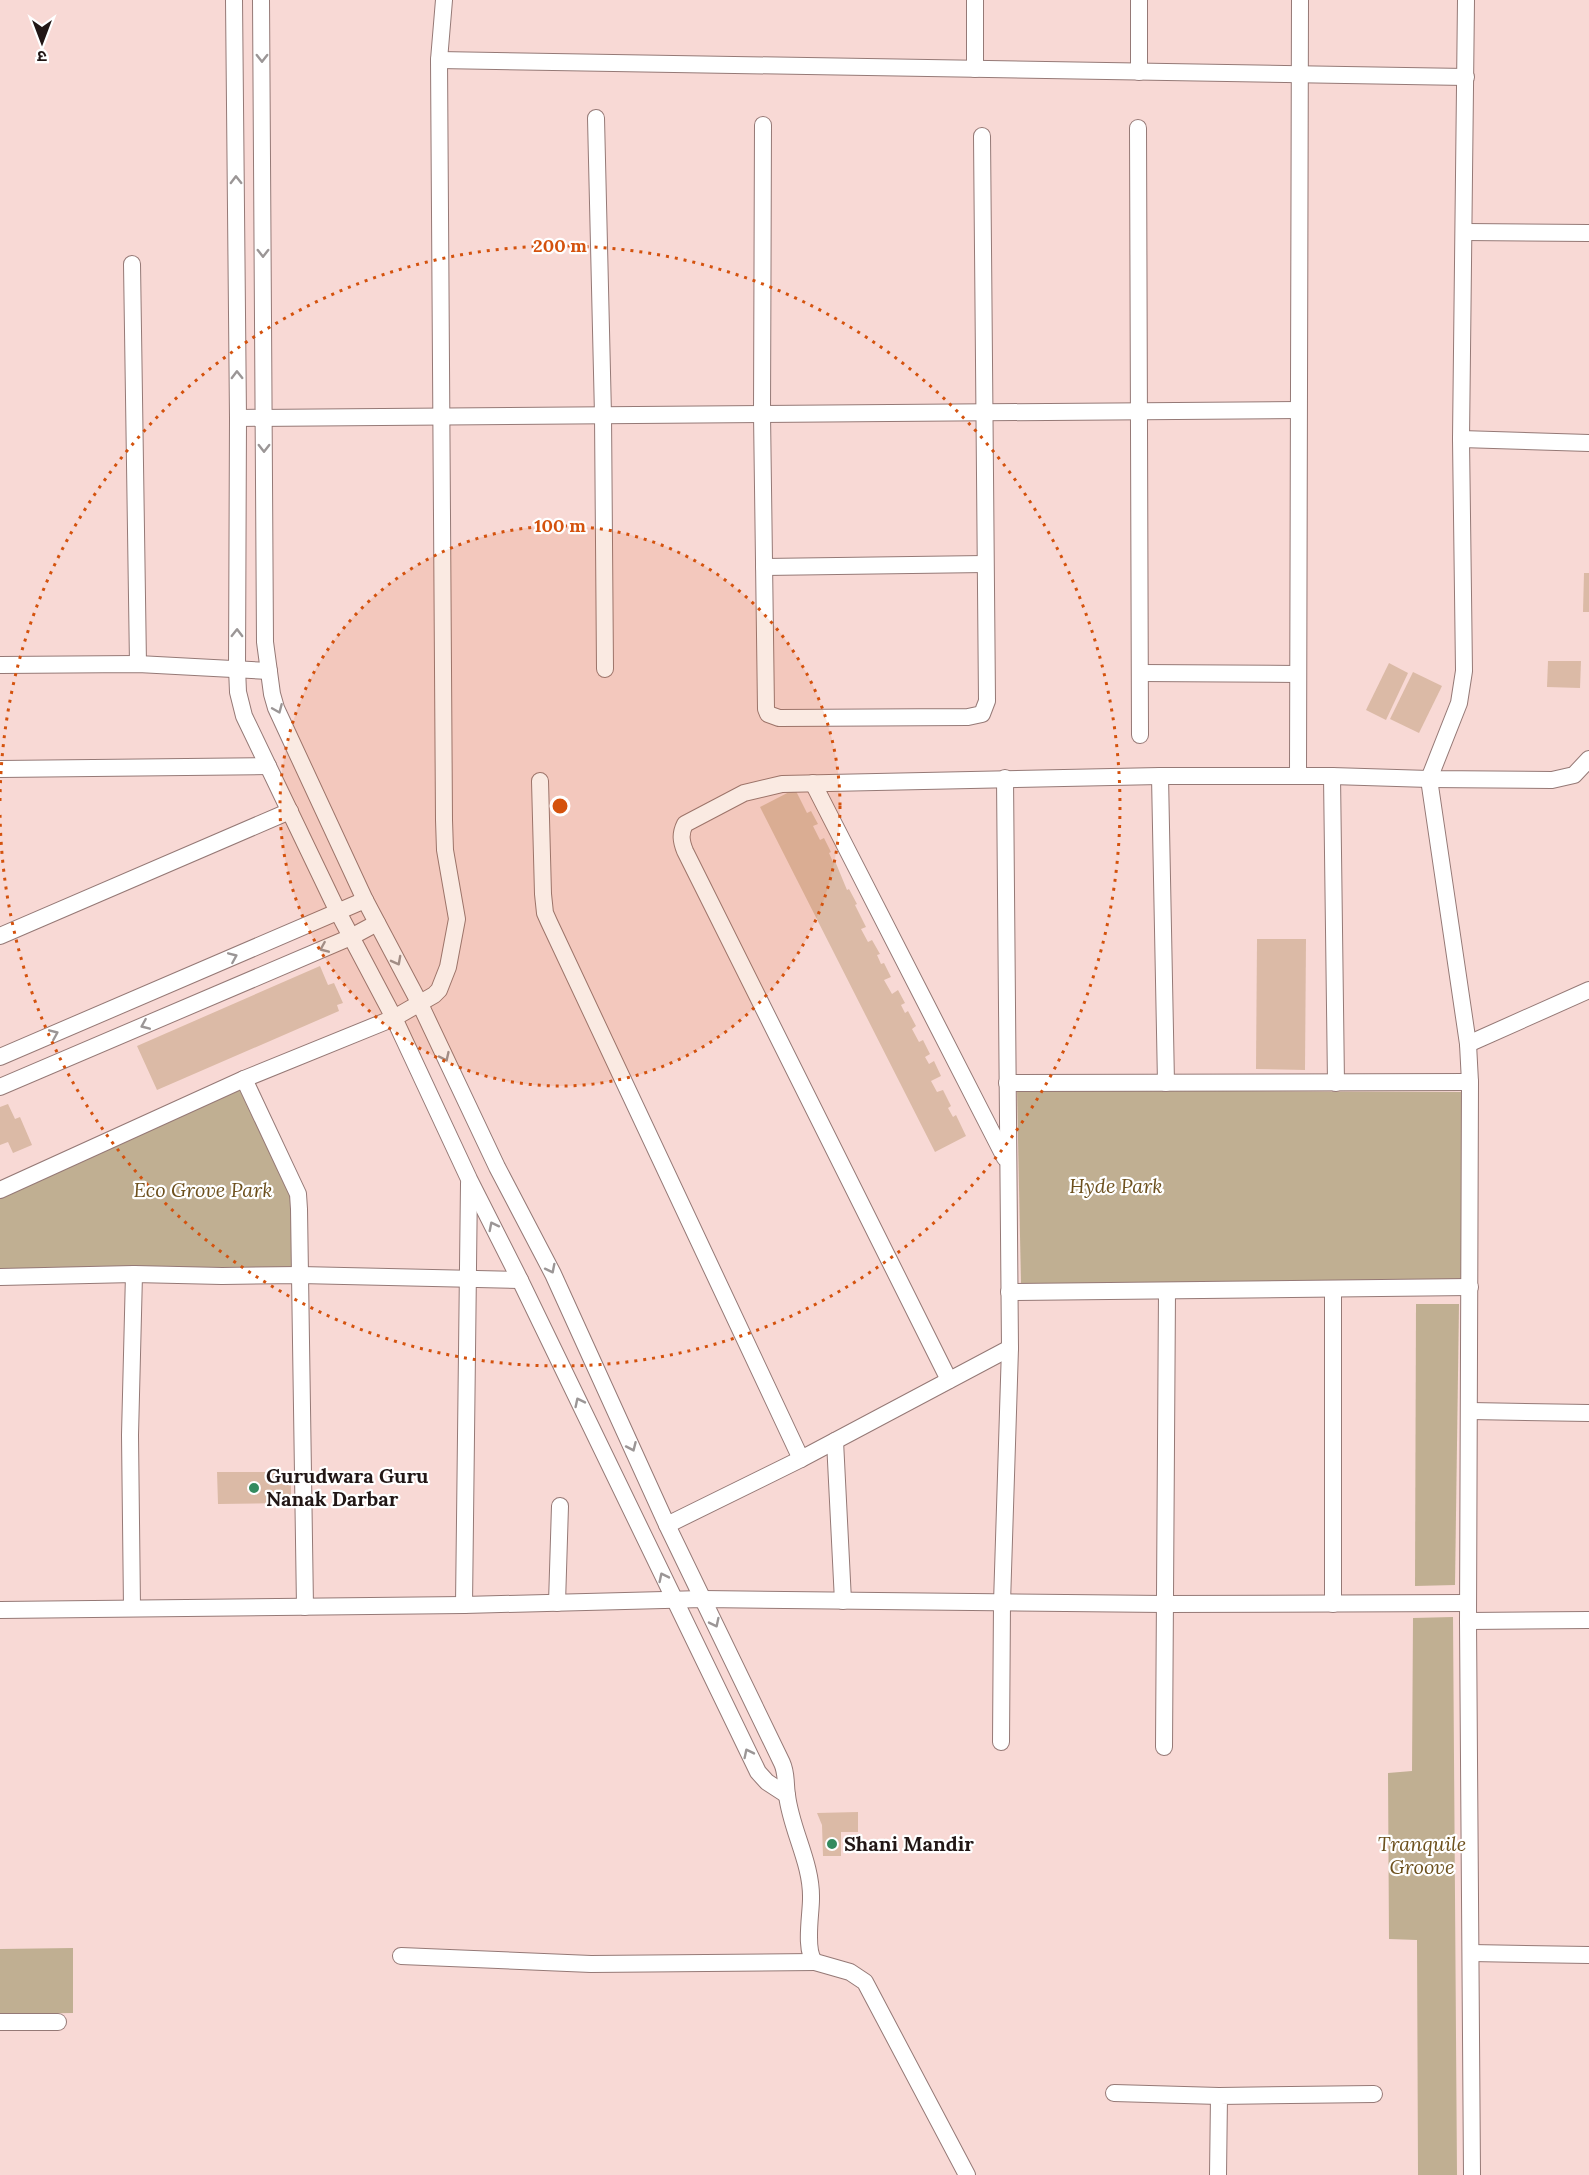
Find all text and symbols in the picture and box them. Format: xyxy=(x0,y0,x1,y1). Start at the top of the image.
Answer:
north arrow xyxy=(12,12,72,72)
text: उ xyxy=(37,47,47,67)
one-way arrow xyxy=(256,54,268,63)
one-way arrow xyxy=(229,176,242,185)
text: 200 m xyxy=(533,234,587,257)
one-way arrow xyxy=(257,249,269,258)
one-way arrow xyxy=(231,371,244,380)
one-way arrow xyxy=(258,444,270,453)
text: 100 m xyxy=(534,514,586,537)
one-way arrow xyxy=(231,629,243,638)
one-way arrow xyxy=(271,703,283,714)
centre of rings xyxy=(550,796,570,816)
one-way arrow xyxy=(320,941,331,953)
one-way arrow xyxy=(227,952,238,964)
one-way arrow xyxy=(390,955,401,966)
one-way arrow xyxy=(140,1018,151,1030)
one-way arrow xyxy=(47,1029,58,1041)
one-way arrow xyxy=(438,1051,450,1062)
park label: Hyde Park xyxy=(1069,1173,1163,1198)
park label: Eco Grove Park xyxy=(133,1177,273,1202)
one-way arrow xyxy=(489,1222,501,1233)
one-way arrow xyxy=(544,1263,555,1274)
one-way arrow xyxy=(574,1397,586,1408)
one-way arrow xyxy=(624,1440,636,1451)
place label: Gurudwara Guru Nanak Darbar xyxy=(266,1463,428,1511)
marker: Gurudwara Guru Nanak Darbar xyxy=(247,1481,261,1495)
one-way arrow xyxy=(659,1573,671,1584)
one-way arrow xyxy=(707,1617,719,1628)
one-way arrow xyxy=(744,1748,756,1759)
place label: Shani Mandir xyxy=(844,1831,974,1856)
park label: Tranquile Groove xyxy=(1378,1831,1466,1879)
marker: Shani Mandir xyxy=(825,1837,839,1851)

